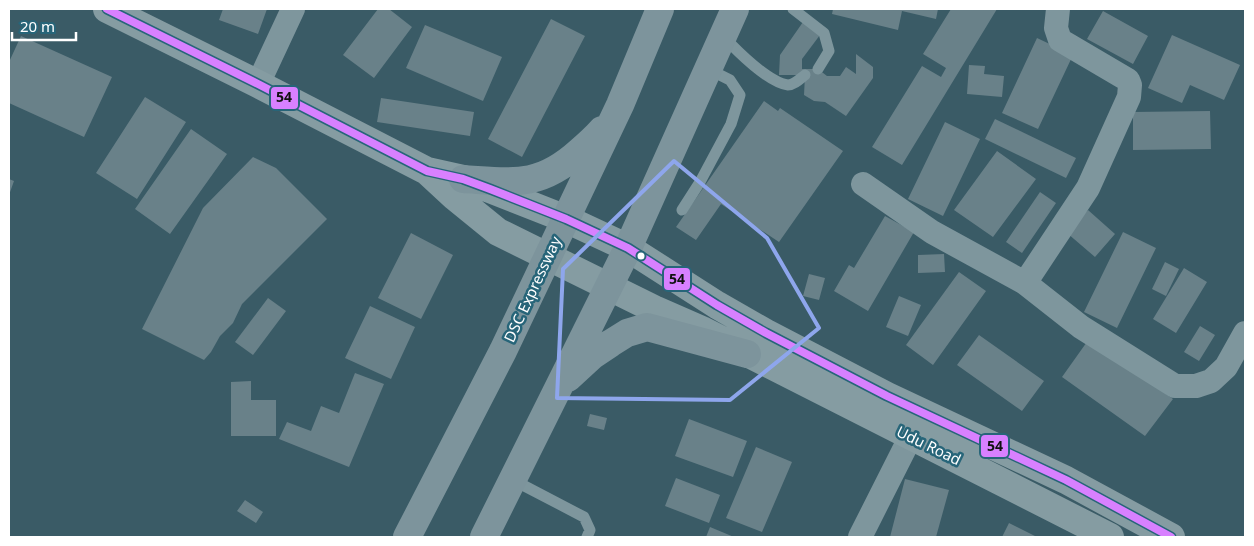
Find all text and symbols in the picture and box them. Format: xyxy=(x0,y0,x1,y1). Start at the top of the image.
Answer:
scale bar xyxy=(12,10,76,42)
text: 20 m xyxy=(20,16,55,36)
line badge: 54 xyxy=(270,86,299,110)
text: 54 xyxy=(276,87,292,106)
street label: DSC Expressway xyxy=(499,233,565,345)
unlabelled marker xyxy=(636,251,646,261)
line badge: 54 xyxy=(663,267,691,291)
text: 54 xyxy=(669,269,685,288)
street label: Udu Road xyxy=(893,421,965,469)
line badge: 54 xyxy=(980,434,1009,458)
text: 54 xyxy=(987,436,1003,455)

